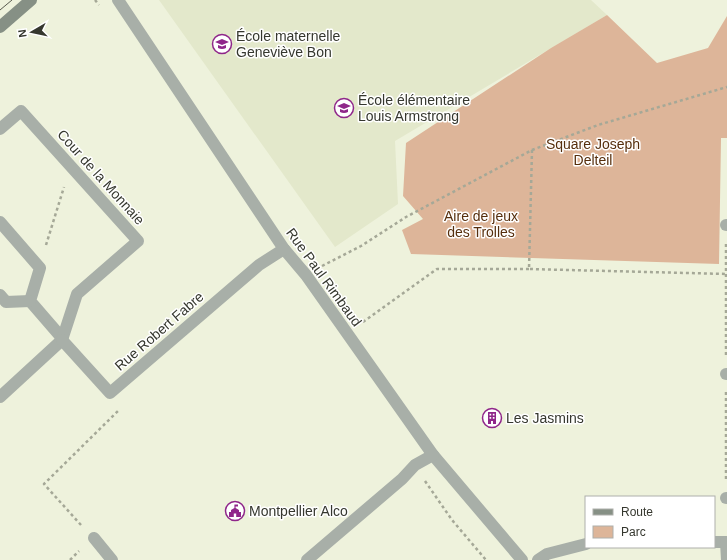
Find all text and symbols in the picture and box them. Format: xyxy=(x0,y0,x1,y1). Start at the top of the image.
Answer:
north arrow xyxy=(12,12,52,52)
place label: École maternelle Geneviève Bon xyxy=(236,28,340,60)
text: N xyxy=(16,29,29,38)
school or university icon: École maternelle Geneviève Bon xyxy=(211,33,233,55)
place label: École élémentaire Louis Armstrong xyxy=(358,92,470,124)
school or university icon: École élémentaire Louis Armstrong xyxy=(333,97,355,119)
street label: Cour de la Monnaie xyxy=(54,126,148,228)
park label: Square Joseph Delteil xyxy=(546,136,640,168)
park label: Aire de jeux des Trolles xyxy=(444,208,518,240)
street label: Rue Paul Rimbaud xyxy=(283,225,365,329)
street label: Rue Robert Fabre xyxy=(111,288,207,374)
building icon: Les Jasmins xyxy=(481,407,503,429)
place label: Les Jasmins xyxy=(506,410,584,426)
legend xyxy=(585,496,715,548)
public building icon: Montpellier Alco xyxy=(224,500,246,522)
place label: Montpellier Alco xyxy=(249,503,348,519)
text: Route xyxy=(621,505,653,519)
text: Parc xyxy=(621,525,646,539)

